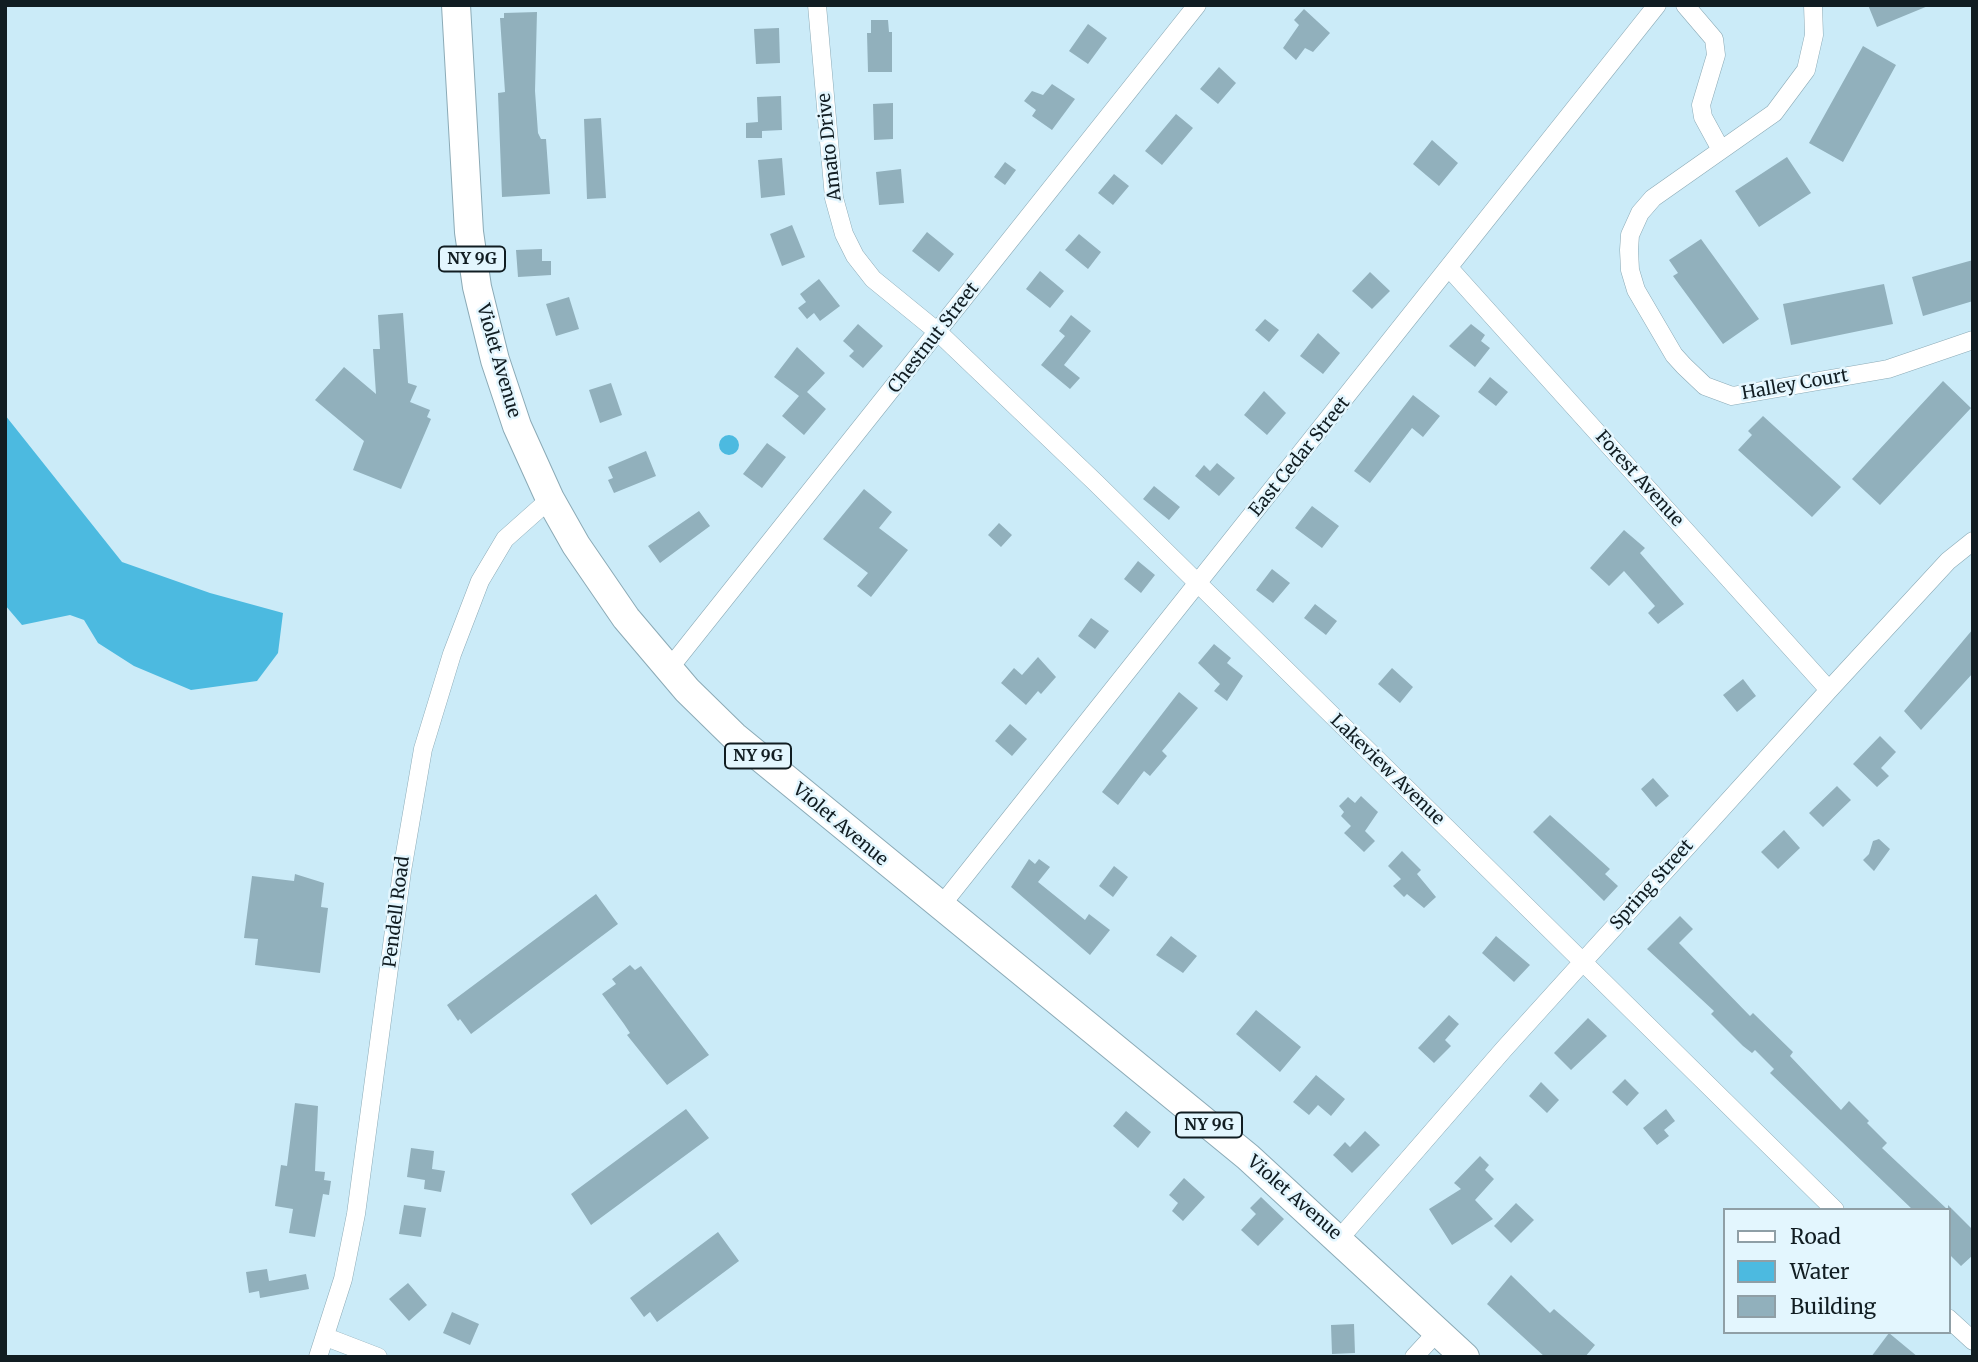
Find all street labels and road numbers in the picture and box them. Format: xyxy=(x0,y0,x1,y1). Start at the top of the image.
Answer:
street label: Amato Drive xyxy=(814,92,846,202)
road number: NY 9G xyxy=(439,246,505,272)
street label: Chestnut Street xyxy=(884,278,984,398)
street label: Violet Avenue xyxy=(471,302,525,420)
street label: Halley Court xyxy=(1740,365,1850,405)
street label: East Cedar Street xyxy=(1245,393,1355,521)
street label: Forest Avenue xyxy=(1590,427,1688,531)
street label: Lakeview Avenue xyxy=(1326,710,1448,830)
road number: NY 9G xyxy=(725,744,791,768)
street label: Violet Avenue xyxy=(788,779,892,871)
street label: Spring Street xyxy=(1606,835,1698,935)
street label: Pendell Road xyxy=(379,855,415,969)
road number: NY 9G xyxy=(1176,1112,1242,1138)
street label: Violet Avenue xyxy=(1243,1151,1345,1245)

